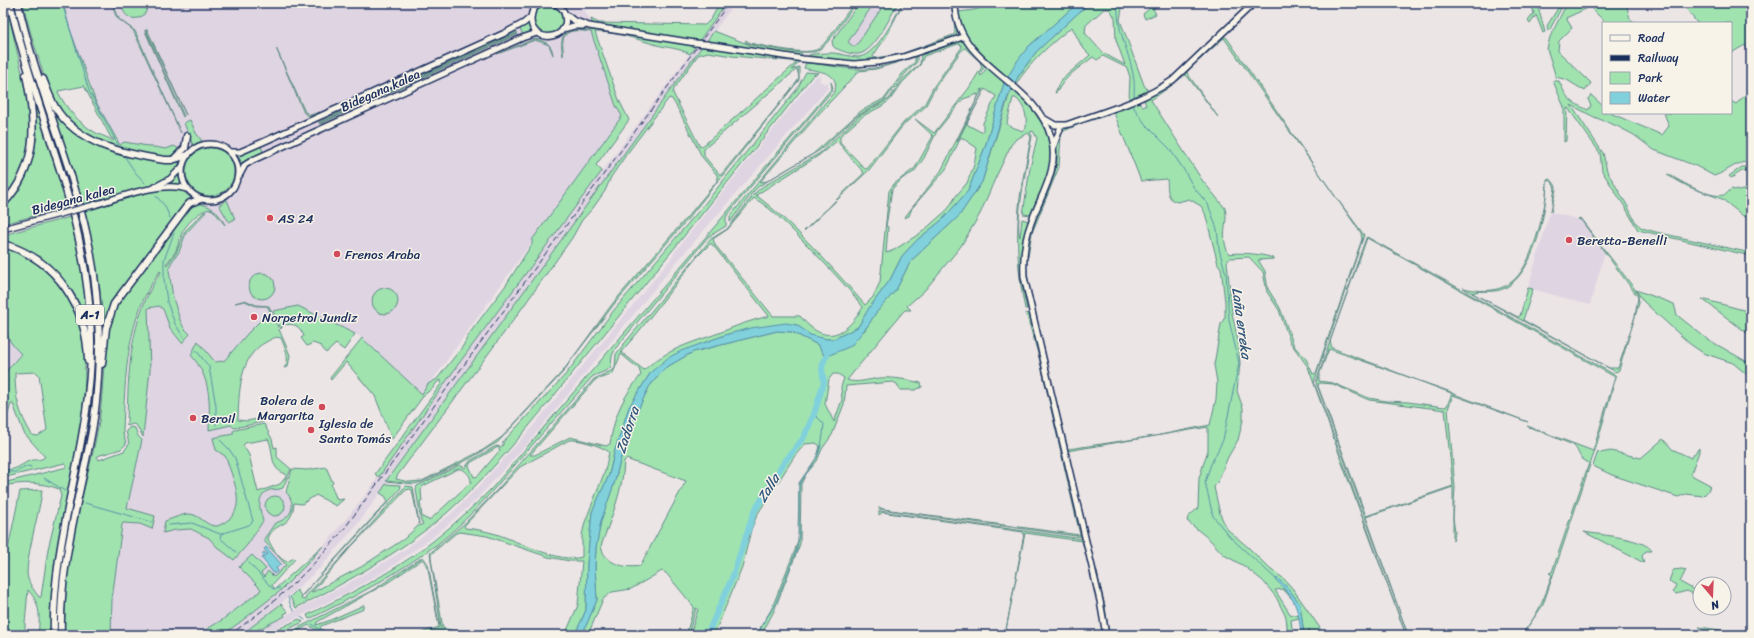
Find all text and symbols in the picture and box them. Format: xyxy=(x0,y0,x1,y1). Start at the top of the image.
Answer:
legend xyxy=(1602,22,1732,114)
text: Road xyxy=(1638,27,1665,49)
text: Railway xyxy=(1638,47,1679,69)
street label: Bidegana kalea xyxy=(337,62,424,118)
text: Park xyxy=(1638,67,1663,89)
text: Water xyxy=(1638,87,1671,109)
street label: Bidegana kalea xyxy=(29,177,118,222)
place label: AS 24 xyxy=(277,207,314,230)
marker: AS 24 xyxy=(265,213,275,223)
place label: Beretta-Benelli xyxy=(1577,229,1667,252)
marker: Beretta-Benelli xyxy=(1564,235,1574,245)
place label: Frenos Araba xyxy=(345,243,421,266)
marker: Frenos Araba xyxy=(332,249,342,259)
water label: Laña erreka xyxy=(1224,286,1259,362)
road number: A-1 xyxy=(76,305,104,325)
place label: Norpetrol Jundiz xyxy=(262,306,358,329)
marker: Norpetrol Jundiz xyxy=(249,312,259,322)
place label: Bolera de Margarita xyxy=(257,389,314,427)
marker: Bolera de Margarita xyxy=(317,402,327,412)
water label: Zadorra xyxy=(608,402,647,457)
place label: Beroil xyxy=(201,407,235,430)
place label: Iglesia de Santo Tomás xyxy=(318,412,392,450)
marker: Beroil xyxy=(188,413,198,423)
marker: Iglesia de Santo Tomás xyxy=(306,425,316,435)
water label: Zalla xyxy=(750,467,788,507)
north arrow xyxy=(1692,576,1732,616)
text: N xyxy=(1708,594,1723,615)

